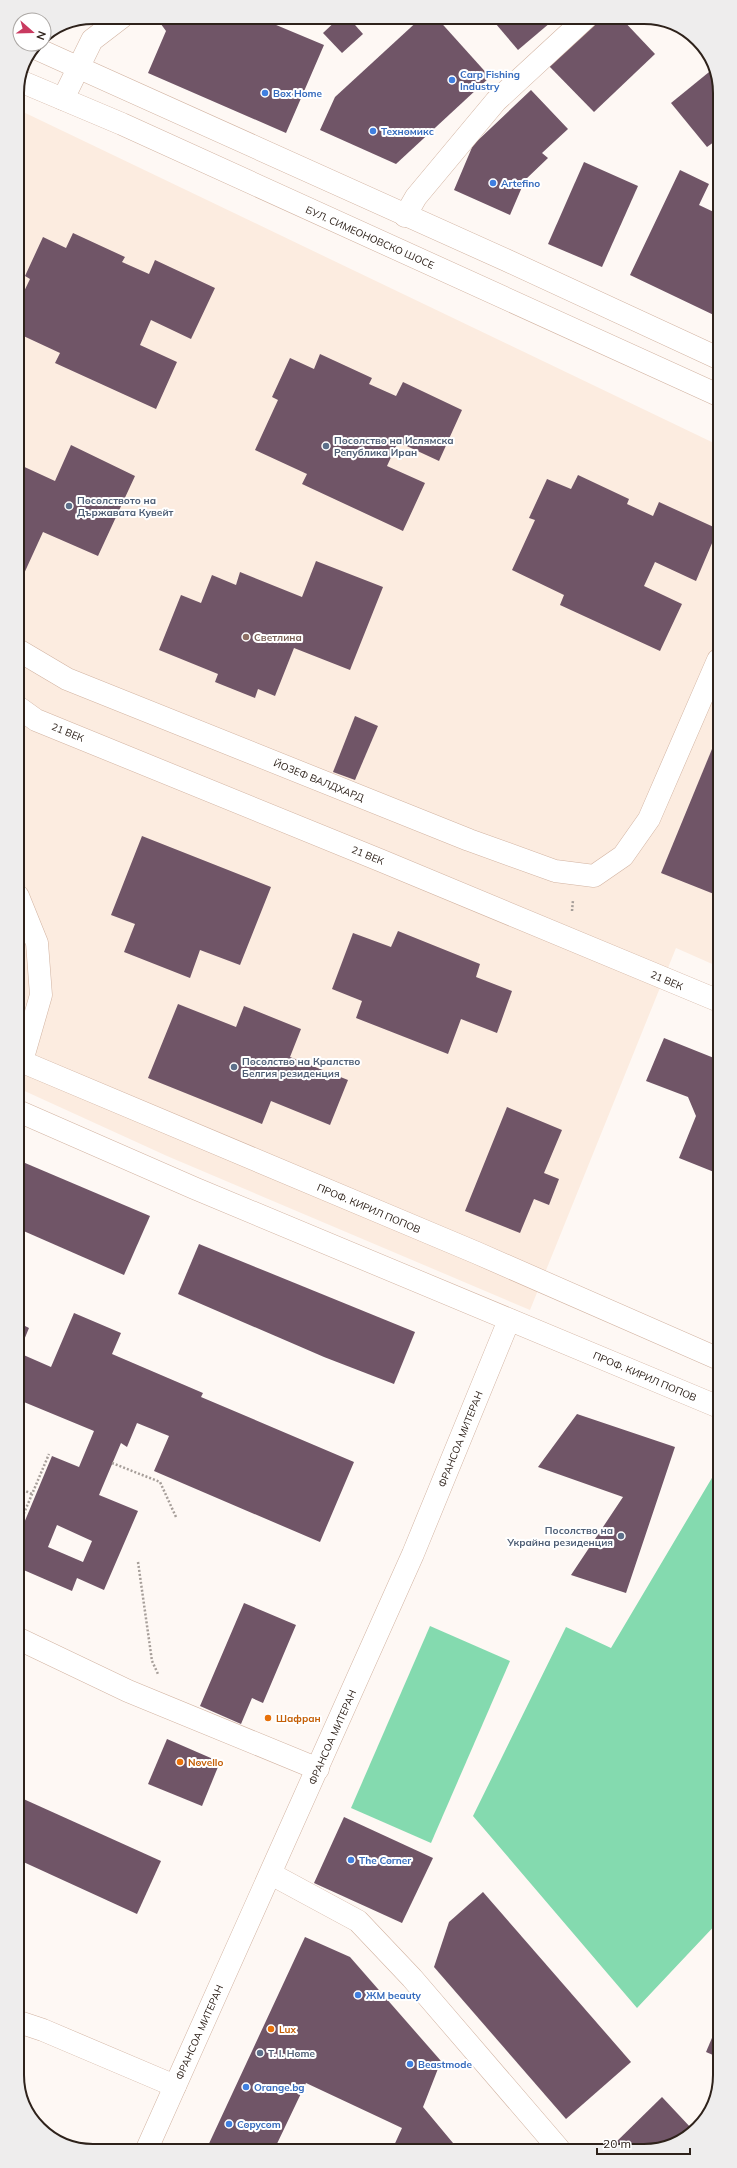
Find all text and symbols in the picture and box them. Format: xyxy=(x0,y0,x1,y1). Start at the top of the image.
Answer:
north arrow xyxy=(12,12,52,52)
text: N xyxy=(33,29,49,42)
place label: Carp Fishing Industry xyxy=(460,68,520,93)
marker: Carp Fishing Industry xyxy=(447,75,457,85)
place label: Box Home xyxy=(273,87,323,100)
marker: Box Home xyxy=(260,88,270,98)
place label: Техномикс xyxy=(381,125,434,138)
marker: Техномикс xyxy=(368,126,378,136)
place label: Artefino xyxy=(501,177,540,190)
marker: Artefino xyxy=(488,178,498,188)
street label: БУЛ. СИМЕОНОВСКО ШОСЕ xyxy=(303,203,436,272)
place label: Посолство на Ислямска Република Иран xyxy=(334,434,454,459)
marker: Посолство на Ислямска Република Иран xyxy=(321,441,331,451)
place label: Посолството на Държавата Кувейт xyxy=(77,494,174,519)
marker: Посолството на Държавата Кувейт xyxy=(64,501,74,511)
place label: Светлина xyxy=(254,631,302,644)
marker: Светлина xyxy=(241,632,251,642)
street label: 21 ВЕК xyxy=(50,720,86,745)
street label: ЙОЗЕФ ВАЛДХАРД xyxy=(272,756,366,805)
street label: 21 ВЕК xyxy=(350,843,386,868)
street label: 21 ВЕК xyxy=(649,968,685,993)
place label: Посолство на Кралство Белгия резиденция xyxy=(242,1055,360,1080)
marker: Посолство на Кралство Белгия резиденция xyxy=(229,1062,239,1072)
street label: ПРОФ. КИРИЛ ПОПОВ xyxy=(315,1181,423,1236)
street label: ПРОФ. КИРИЛ ПОПОВ xyxy=(591,1349,699,1404)
street label: ФРАНСОА МИТЕРАН xyxy=(435,1389,486,1489)
place label: Посолство на Украйна резиденция xyxy=(506,1524,613,1549)
marker: Посолство на Украйна резиденция xyxy=(616,1531,626,1541)
street label: ФРАНСОА МИТЕРАН xyxy=(306,1688,359,1787)
place label: Шафран xyxy=(276,1712,321,1725)
marker: Шафран xyxy=(263,1713,273,1723)
place label: Novello xyxy=(188,1756,223,1769)
marker: Novello xyxy=(175,1757,185,1767)
place label: The Corner xyxy=(359,1854,411,1867)
marker: The Corner xyxy=(346,1855,356,1865)
street label: ФРАНСОА МИТЕРАН xyxy=(173,1983,226,2082)
place label: ЖМ beauty xyxy=(366,1989,422,2002)
marker: ЖМ beauty xyxy=(353,1990,363,2000)
place label: Lux xyxy=(279,2023,296,2036)
marker: Lux xyxy=(266,2024,276,2034)
place label: T. I. Home xyxy=(268,2047,315,2060)
marker: T. I. Home xyxy=(255,2048,265,2058)
place label: Beastmode xyxy=(418,2058,472,2071)
marker: Beastmode xyxy=(405,2059,415,2069)
place label: Orange.bg xyxy=(254,2081,305,2094)
marker: Orange.bg xyxy=(241,2082,251,2092)
place label: Copycom xyxy=(237,2118,281,2131)
marker: Copycom xyxy=(224,2119,234,2129)
scale bar xyxy=(597,2130,690,2156)
text: 20 m xyxy=(603,2136,631,2151)

